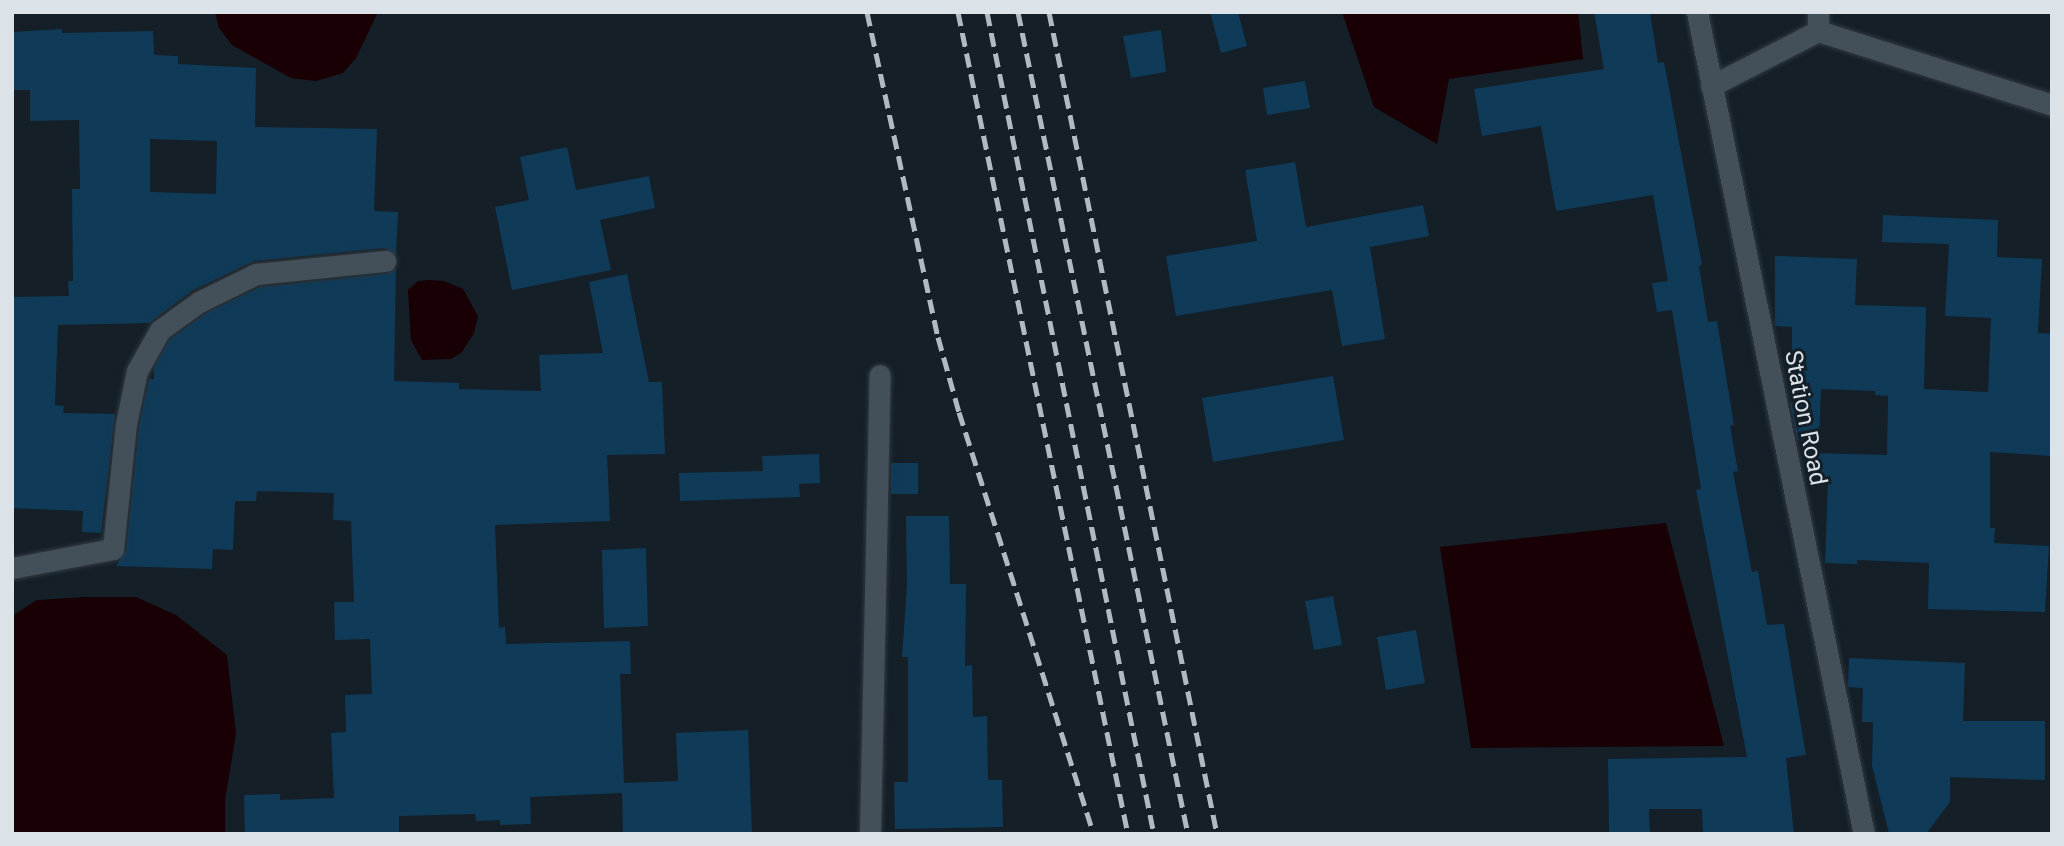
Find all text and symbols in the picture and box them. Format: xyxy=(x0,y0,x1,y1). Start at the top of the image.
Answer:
street label: Station Road xyxy=(1778,348,1832,488)

